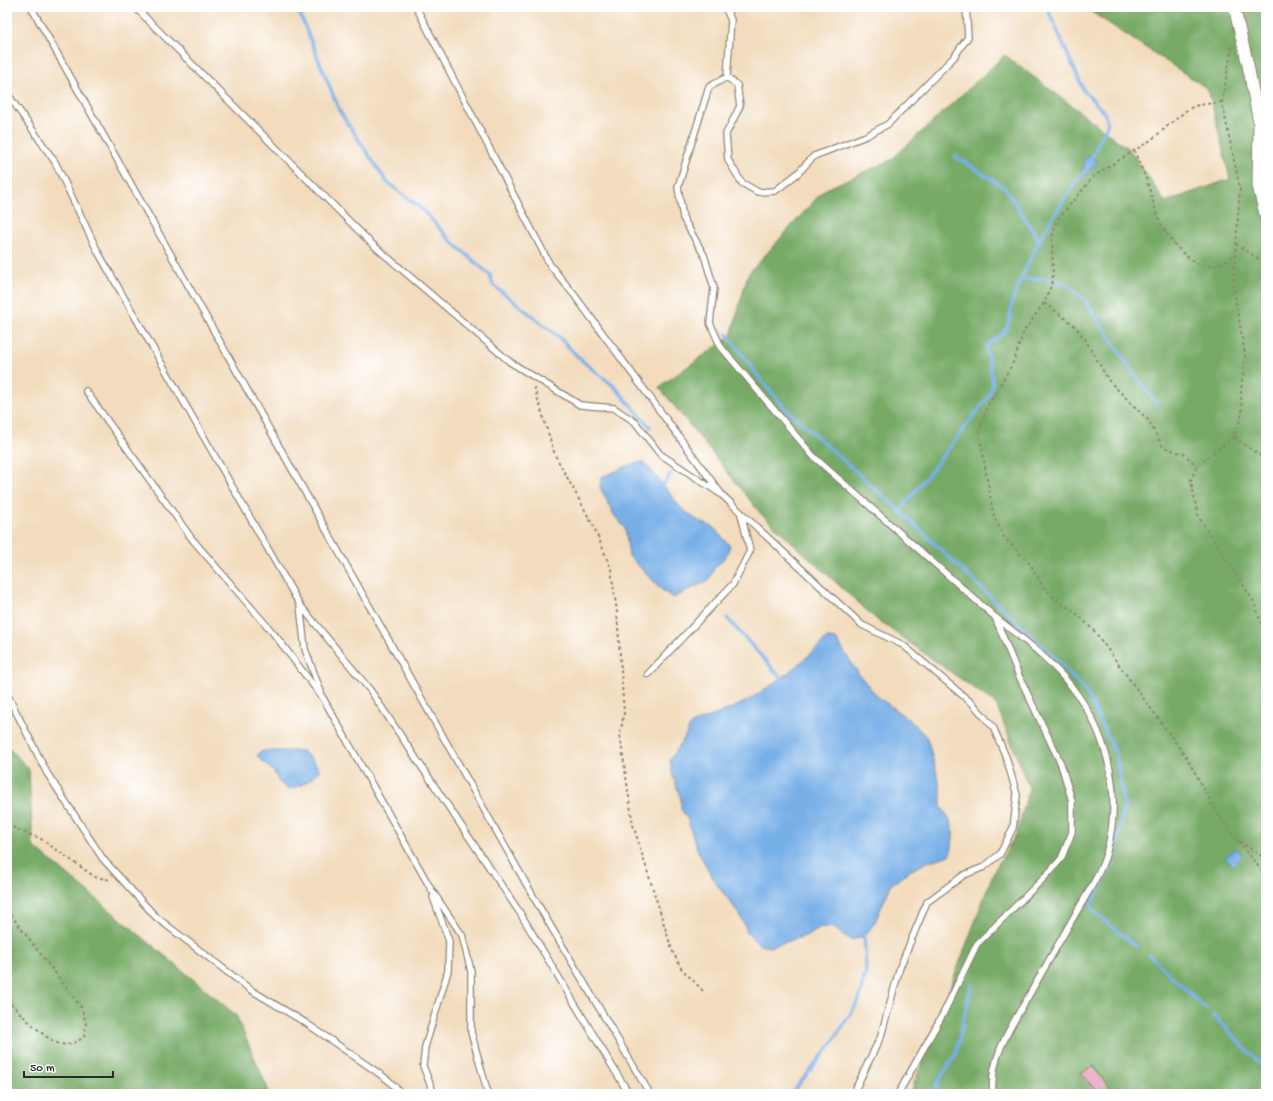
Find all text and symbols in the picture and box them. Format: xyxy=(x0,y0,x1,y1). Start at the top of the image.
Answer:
scale bar xyxy=(24,1053,113,1079)
text: 50 m xyxy=(30,1062,55,1076)

